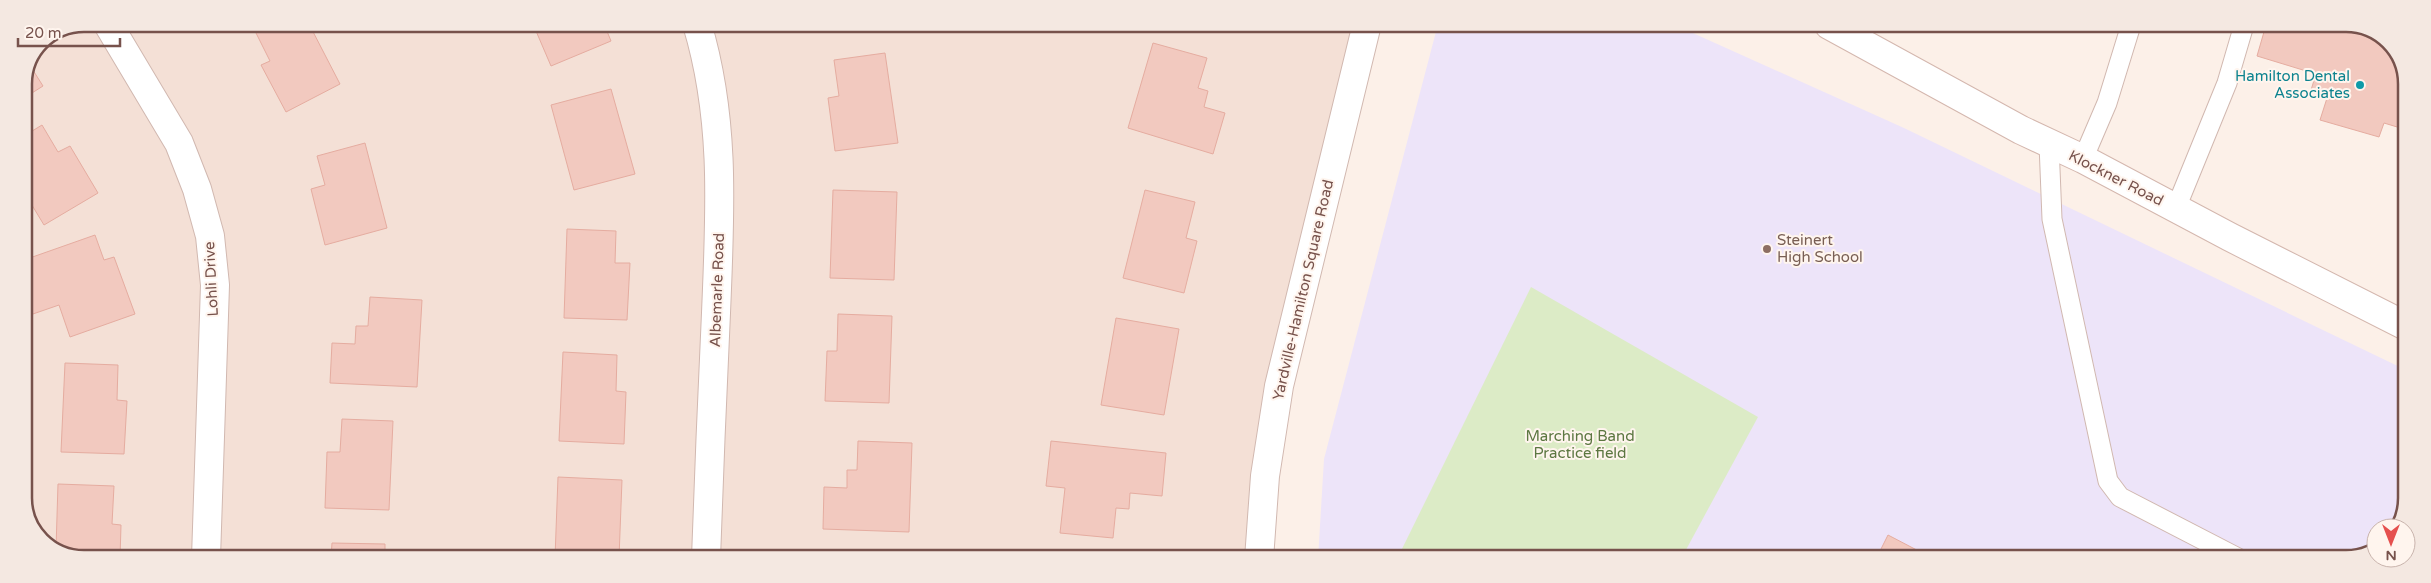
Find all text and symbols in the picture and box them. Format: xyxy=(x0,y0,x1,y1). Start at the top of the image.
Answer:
scale bar xyxy=(18,15,120,47)
text: 20 m xyxy=(25,24,62,42)
place label: Hamilton Dental Associates xyxy=(2235,67,2350,102)
marker: Hamilton Dental Associates xyxy=(2354,79,2366,91)
street label: Klockner Road xyxy=(2066,146,2166,210)
street label: Yardville-Hamilton Square Road xyxy=(1269,178,1337,402)
place label: Steinert High School xyxy=(1777,231,1863,266)
street label: Albemarle Road xyxy=(706,232,728,348)
street label: Lohli Drive xyxy=(200,241,222,317)
marker: Steinert High School xyxy=(1761,243,1773,255)
park label: Marching Band Practice field xyxy=(1525,427,1635,462)
north arrow xyxy=(2366,518,2416,568)
text: N xyxy=(2385,547,2397,564)

